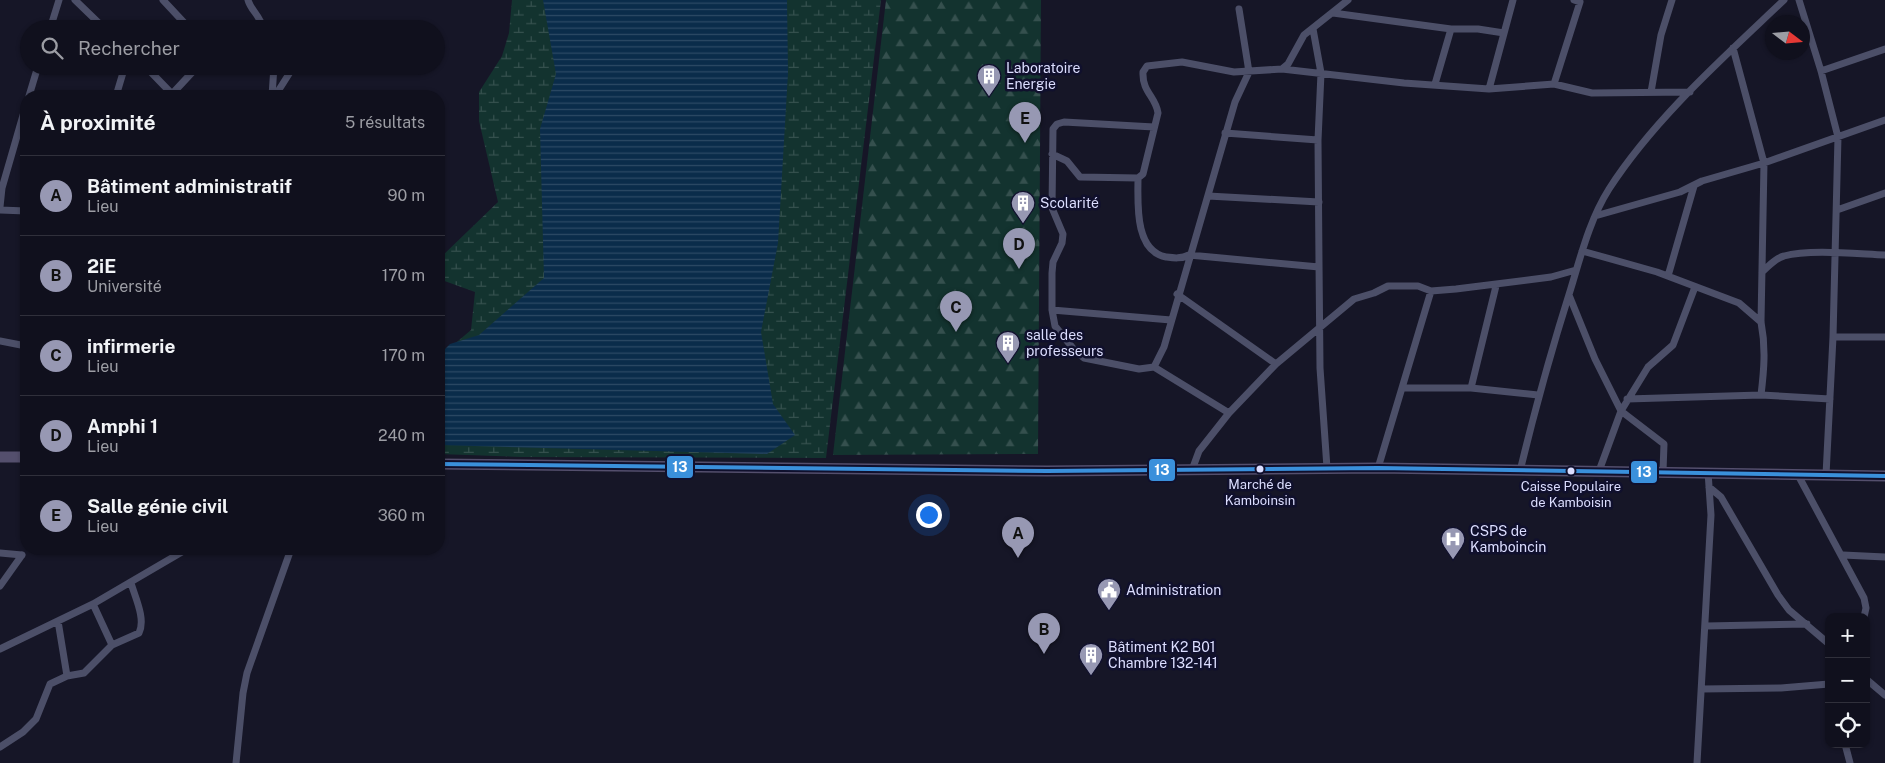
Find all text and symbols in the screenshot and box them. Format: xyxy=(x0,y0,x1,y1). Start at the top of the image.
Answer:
north arrow xyxy=(1765,15,1810,60)
search box xyxy=(20,20,445,75)
icon: search xyxy=(38,34,66,62)
text: Rechercher xyxy=(78,37,180,59)
place label: Laboratoire Energie xyxy=(1006,60,1081,92)
building icon: Laboratoire Energie xyxy=(976,63,1002,97)
pin: E xyxy=(1009,102,1041,143)
text: À proximité xyxy=(40,110,156,135)
text: 5 résultats xyxy=(345,113,425,132)
text: Bâtiment administratif xyxy=(87,175,292,197)
text: A xyxy=(50,186,62,205)
text: 90 m xyxy=(388,186,425,205)
building icon: Scolarité xyxy=(1010,190,1036,224)
place label: Scolarité xyxy=(1040,195,1099,211)
text: Lieu xyxy=(87,197,119,216)
pin: D xyxy=(1003,228,1035,269)
text: 2iE xyxy=(87,255,116,277)
text: B xyxy=(51,266,61,285)
text: 170 m xyxy=(382,266,425,285)
text: Université xyxy=(87,277,162,296)
pin: C xyxy=(940,291,972,332)
place label: salle des professeurs xyxy=(1026,327,1103,359)
building icon: salle des professeurs xyxy=(995,330,1021,364)
text: infirmerie xyxy=(87,335,175,357)
text: C xyxy=(50,346,62,365)
text: 170 m xyxy=(382,346,425,365)
text: Lieu xyxy=(87,357,119,376)
text: Amphi 1 xyxy=(87,415,158,437)
text: D xyxy=(50,426,62,445)
text: 240 m xyxy=(378,426,425,445)
text: Lieu xyxy=(87,437,119,456)
line badge: 13 xyxy=(666,455,694,479)
line badge: 13 xyxy=(1148,458,1176,482)
text: 13 xyxy=(672,459,688,475)
line badge: 13 xyxy=(1630,460,1658,484)
text: 13 xyxy=(1154,462,1170,478)
marker: Marché de Kamboinsin xyxy=(1255,464,1265,474)
text: 13 xyxy=(1636,464,1652,480)
marker: Caisse Populaire de Kamboisin xyxy=(1566,466,1576,476)
place label: Marché de Kamboinsin xyxy=(1225,477,1295,508)
place label: Caisse Populaire de Kamboisin xyxy=(1521,479,1621,510)
text: Salle génie civil xyxy=(87,495,228,517)
your location xyxy=(916,502,942,528)
text: E xyxy=(51,506,61,525)
text: 360 m xyxy=(378,506,425,525)
text: Lieu xyxy=(87,517,119,536)
pin: A xyxy=(1002,517,1034,558)
place label: CSPS de Kamboincin xyxy=(1470,523,1546,555)
hospital icon: CSPS de Kamboincin xyxy=(1440,526,1466,560)
public building icon: Administration xyxy=(1096,577,1122,611)
place label: Administration xyxy=(1126,582,1221,598)
pin: B xyxy=(1028,613,1060,654)
map controls xyxy=(1825,613,1870,748)
button: + xyxy=(1825,613,1870,658)
place label: Bâtiment K2 B01 Chambre 132-141 xyxy=(1108,639,1218,671)
building icon: Bâtiment K2 B01 Chambre 132-141 xyxy=(1078,642,1104,676)
button: − xyxy=(1825,658,1870,703)
button: locate xyxy=(1825,703,1870,748)

